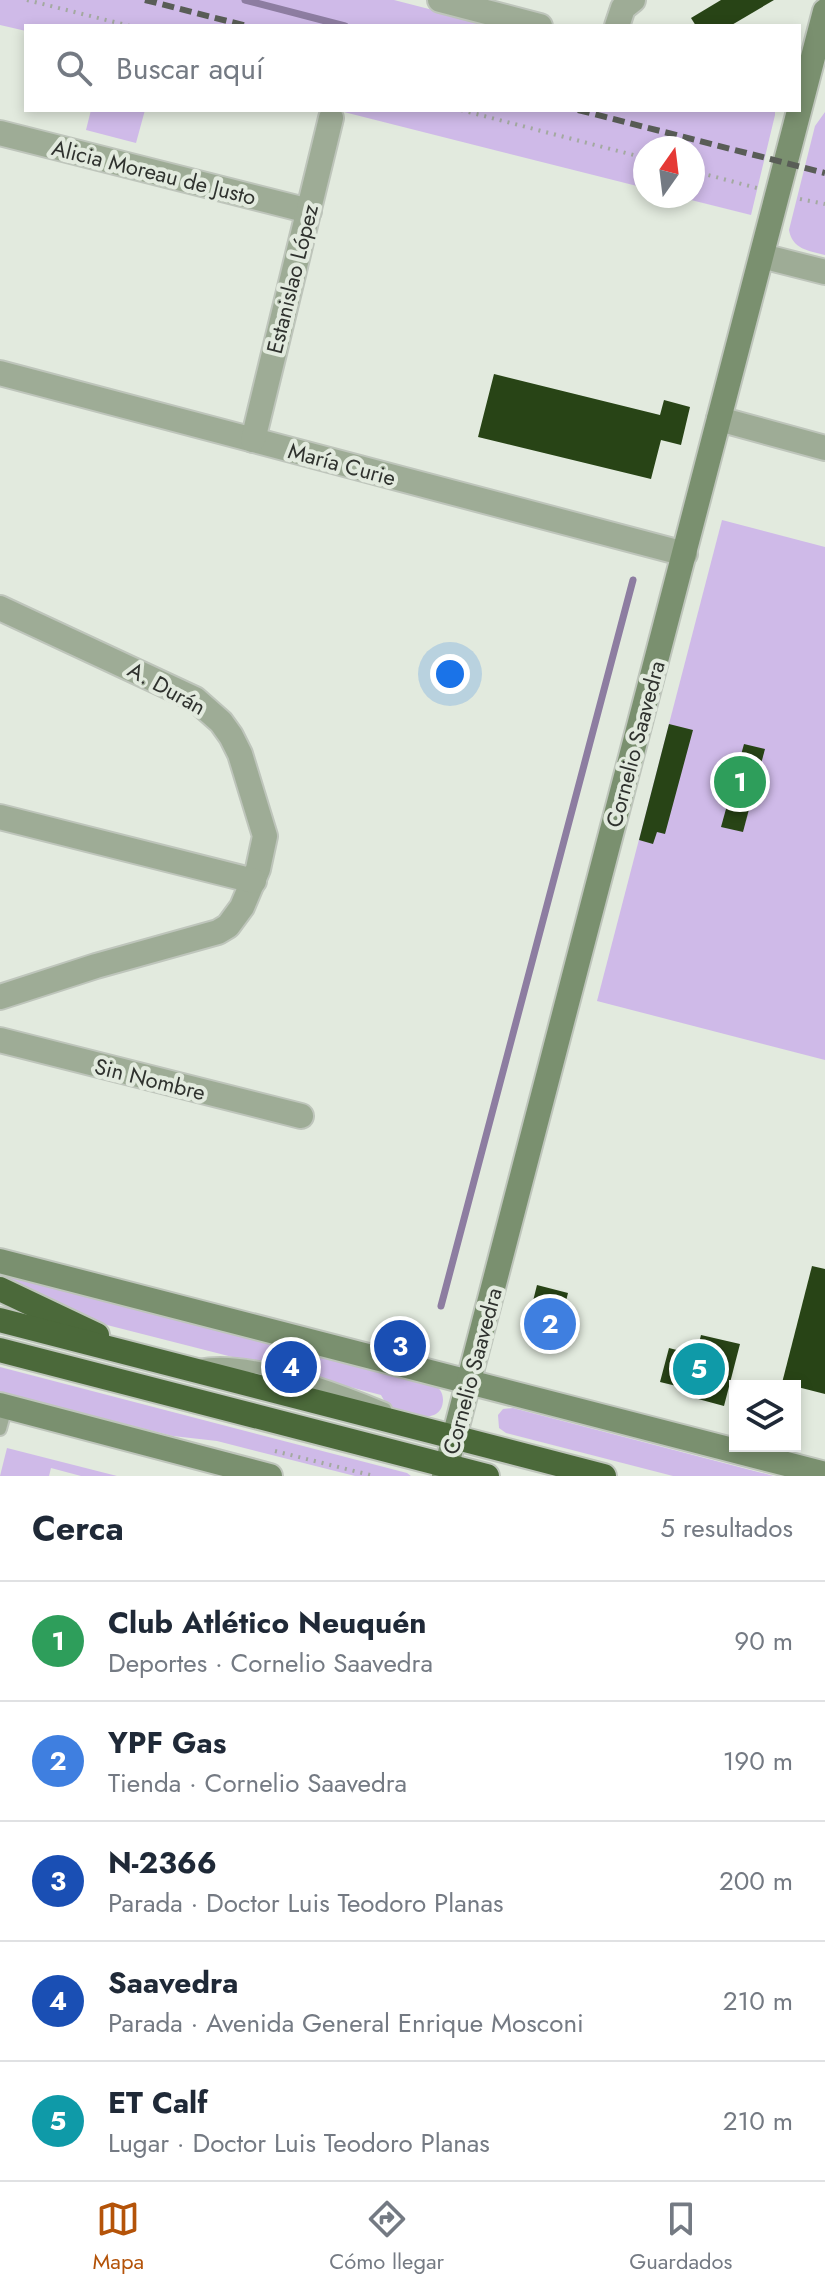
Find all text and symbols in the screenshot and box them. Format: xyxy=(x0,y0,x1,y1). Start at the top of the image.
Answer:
search box xyxy=(24,24,801,112)
icon: search xyxy=(52,46,96,90)
text: Buscar aquí xyxy=(116,47,264,90)
street label: Alicia Moreau de Justo xyxy=(49,131,259,213)
north arrow xyxy=(633,136,705,208)
street label: Estanislao López xyxy=(258,201,326,357)
street label: María Curie xyxy=(285,434,399,494)
street label: A. Durán xyxy=(122,653,212,723)
your location xyxy=(430,654,470,694)
street label: Cornelio Saavedra xyxy=(597,657,673,831)
pin: 1 xyxy=(714,752,766,812)
street label: Sin Nombre xyxy=(91,1050,209,1108)
street label: Cornelio Saavedra xyxy=(434,1284,510,1458)
pin: 2 xyxy=(524,1294,576,1354)
pin: 3 xyxy=(374,1316,426,1376)
pin: 4 xyxy=(265,1337,317,1397)
pin: 5 xyxy=(673,1339,725,1399)
map controls xyxy=(729,1380,801,1452)
button: layers xyxy=(729,1380,801,1452)
text: Cerca xyxy=(32,1504,124,1553)
text: 5 resultados xyxy=(660,1509,793,1547)
text: Club Atlético Neuquén xyxy=(108,1601,427,1644)
text: 1 xyxy=(51,1622,65,1660)
text: 90 m xyxy=(734,1622,793,1660)
text: Deportes · Cornelio Saavedra xyxy=(108,1644,433,1682)
text: YPF Gas xyxy=(108,1721,226,1764)
text: 2 xyxy=(49,1742,67,1780)
text: 190 m xyxy=(723,1742,793,1780)
text: Tienda · Cornelio Saavedra xyxy=(108,1764,407,1802)
text: N-2366 xyxy=(108,1841,217,1884)
text: 3 xyxy=(50,1862,66,1900)
text: 200 m xyxy=(719,1862,793,1900)
text: Parada · Doctor Luis Teodoro Planas xyxy=(108,1884,503,1922)
text: Saavedra xyxy=(108,1961,239,2004)
text: 4 xyxy=(49,1982,67,2020)
text: 210 m xyxy=(723,1982,793,2020)
text: Parada · Avenida General Enrique Mosconi xyxy=(108,2004,584,2042)
text: ET Calf xyxy=(108,2081,208,2124)
text: 5 xyxy=(50,2102,66,2140)
text: 210 m xyxy=(723,2102,793,2140)
text: Lugar · Doctor Luis Teodoro Planas xyxy=(108,2124,490,2162)
tab: Mapa xyxy=(93,2197,144,2277)
tab: Cómo llegar xyxy=(329,2197,444,2277)
tab: Guardados xyxy=(629,2197,732,2277)

